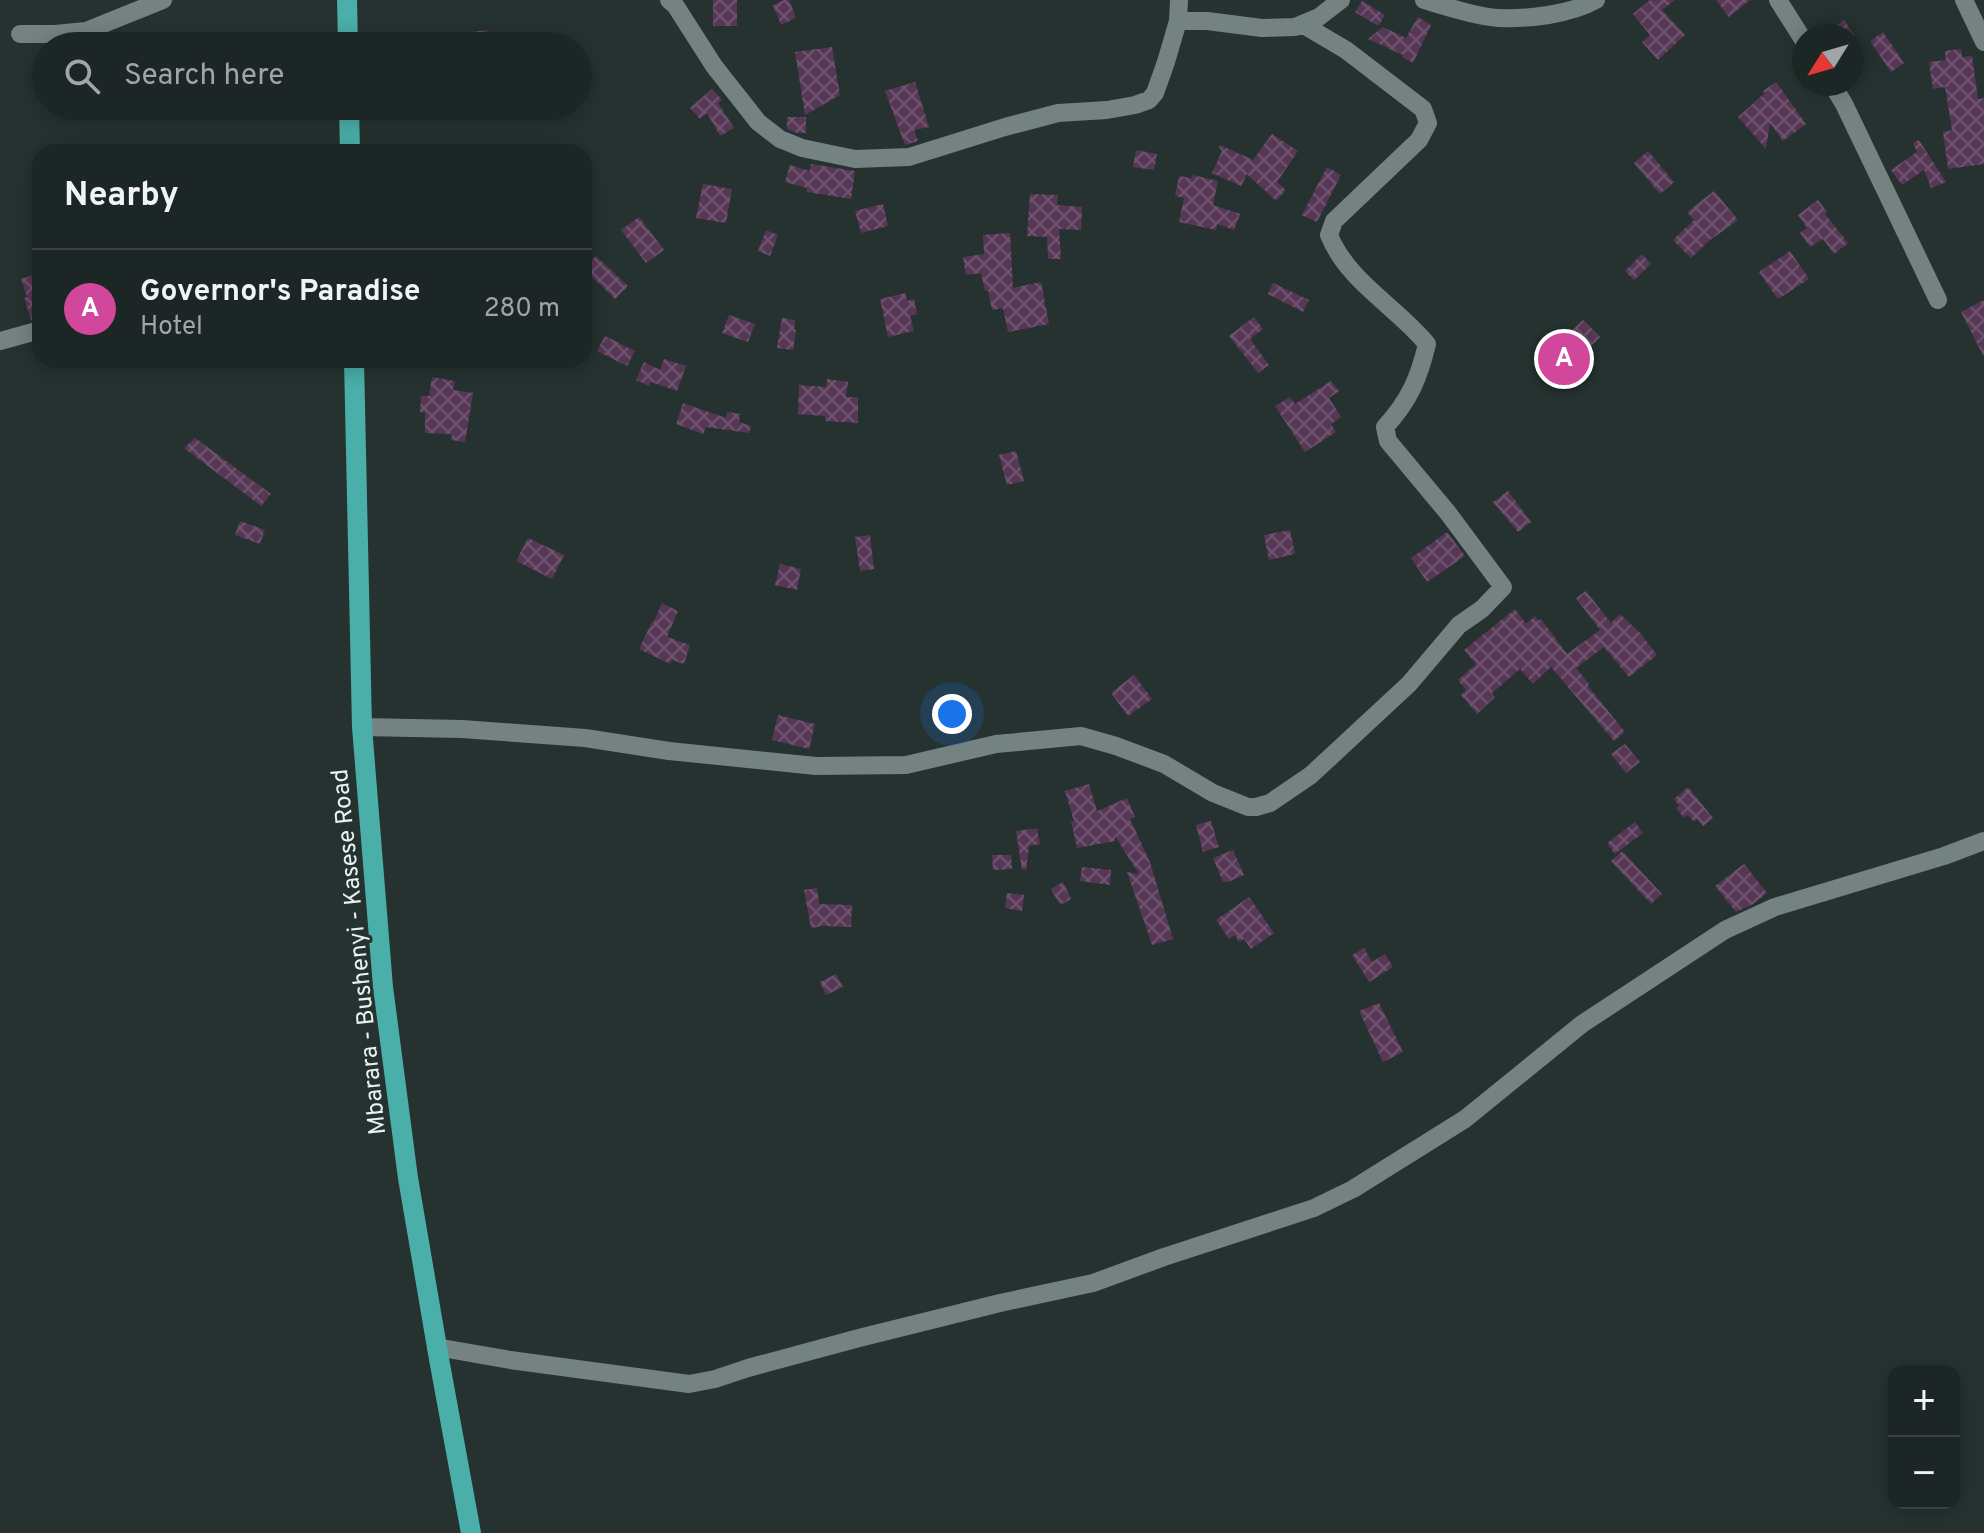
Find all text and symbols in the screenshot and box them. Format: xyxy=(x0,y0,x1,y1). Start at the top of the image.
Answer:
north arrow xyxy=(1792,24,1864,96)
search box xyxy=(32,32,592,120)
icon: search xyxy=(60,54,104,98)
text: Search here xyxy=(124,58,284,95)
text: Nearby xyxy=(64,175,179,218)
text: Governor's Paradise xyxy=(140,274,420,311)
text: A xyxy=(81,293,99,326)
text: 280 m xyxy=(484,293,560,326)
text: Hotel xyxy=(140,311,203,344)
pin: A xyxy=(1538,329,1590,389)
your location xyxy=(932,694,972,734)
street label: Mbarara - Bushenyi - Kasese Road xyxy=(326,767,394,1136)
map controls xyxy=(1888,1365,1960,1509)
button: + xyxy=(1888,1365,1960,1437)
button: − xyxy=(1888,1437,1960,1509)

